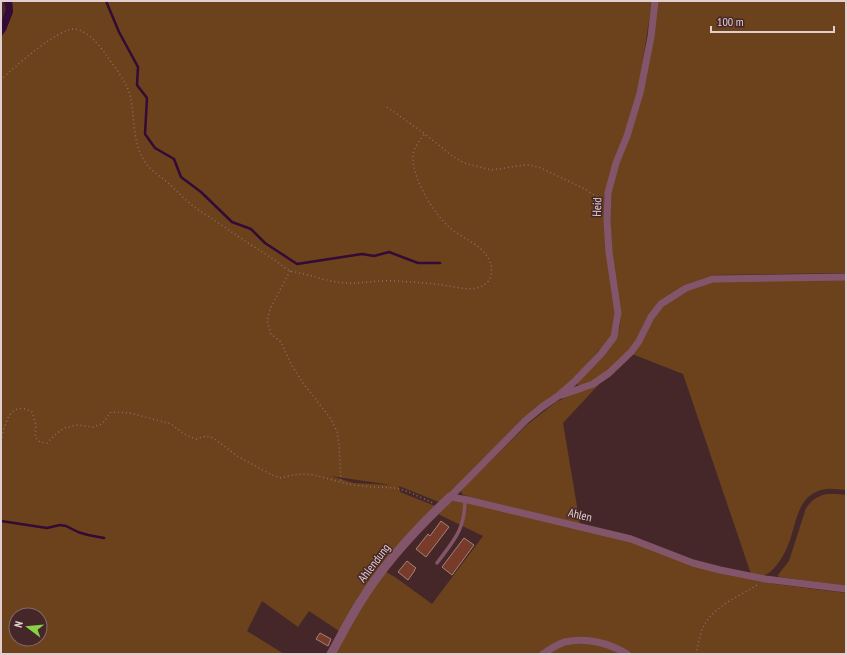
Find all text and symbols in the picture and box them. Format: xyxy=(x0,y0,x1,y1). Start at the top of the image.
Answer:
scale bar xyxy=(711,8,834,34)
text: 100 m xyxy=(717,14,744,29)
street label: Heid xyxy=(589,197,604,217)
street label: Ahlen xyxy=(567,505,593,525)
street label: Ahlendung xyxy=(354,540,393,585)
north arrow xyxy=(8,607,48,647)
text: N xyxy=(11,619,26,629)

